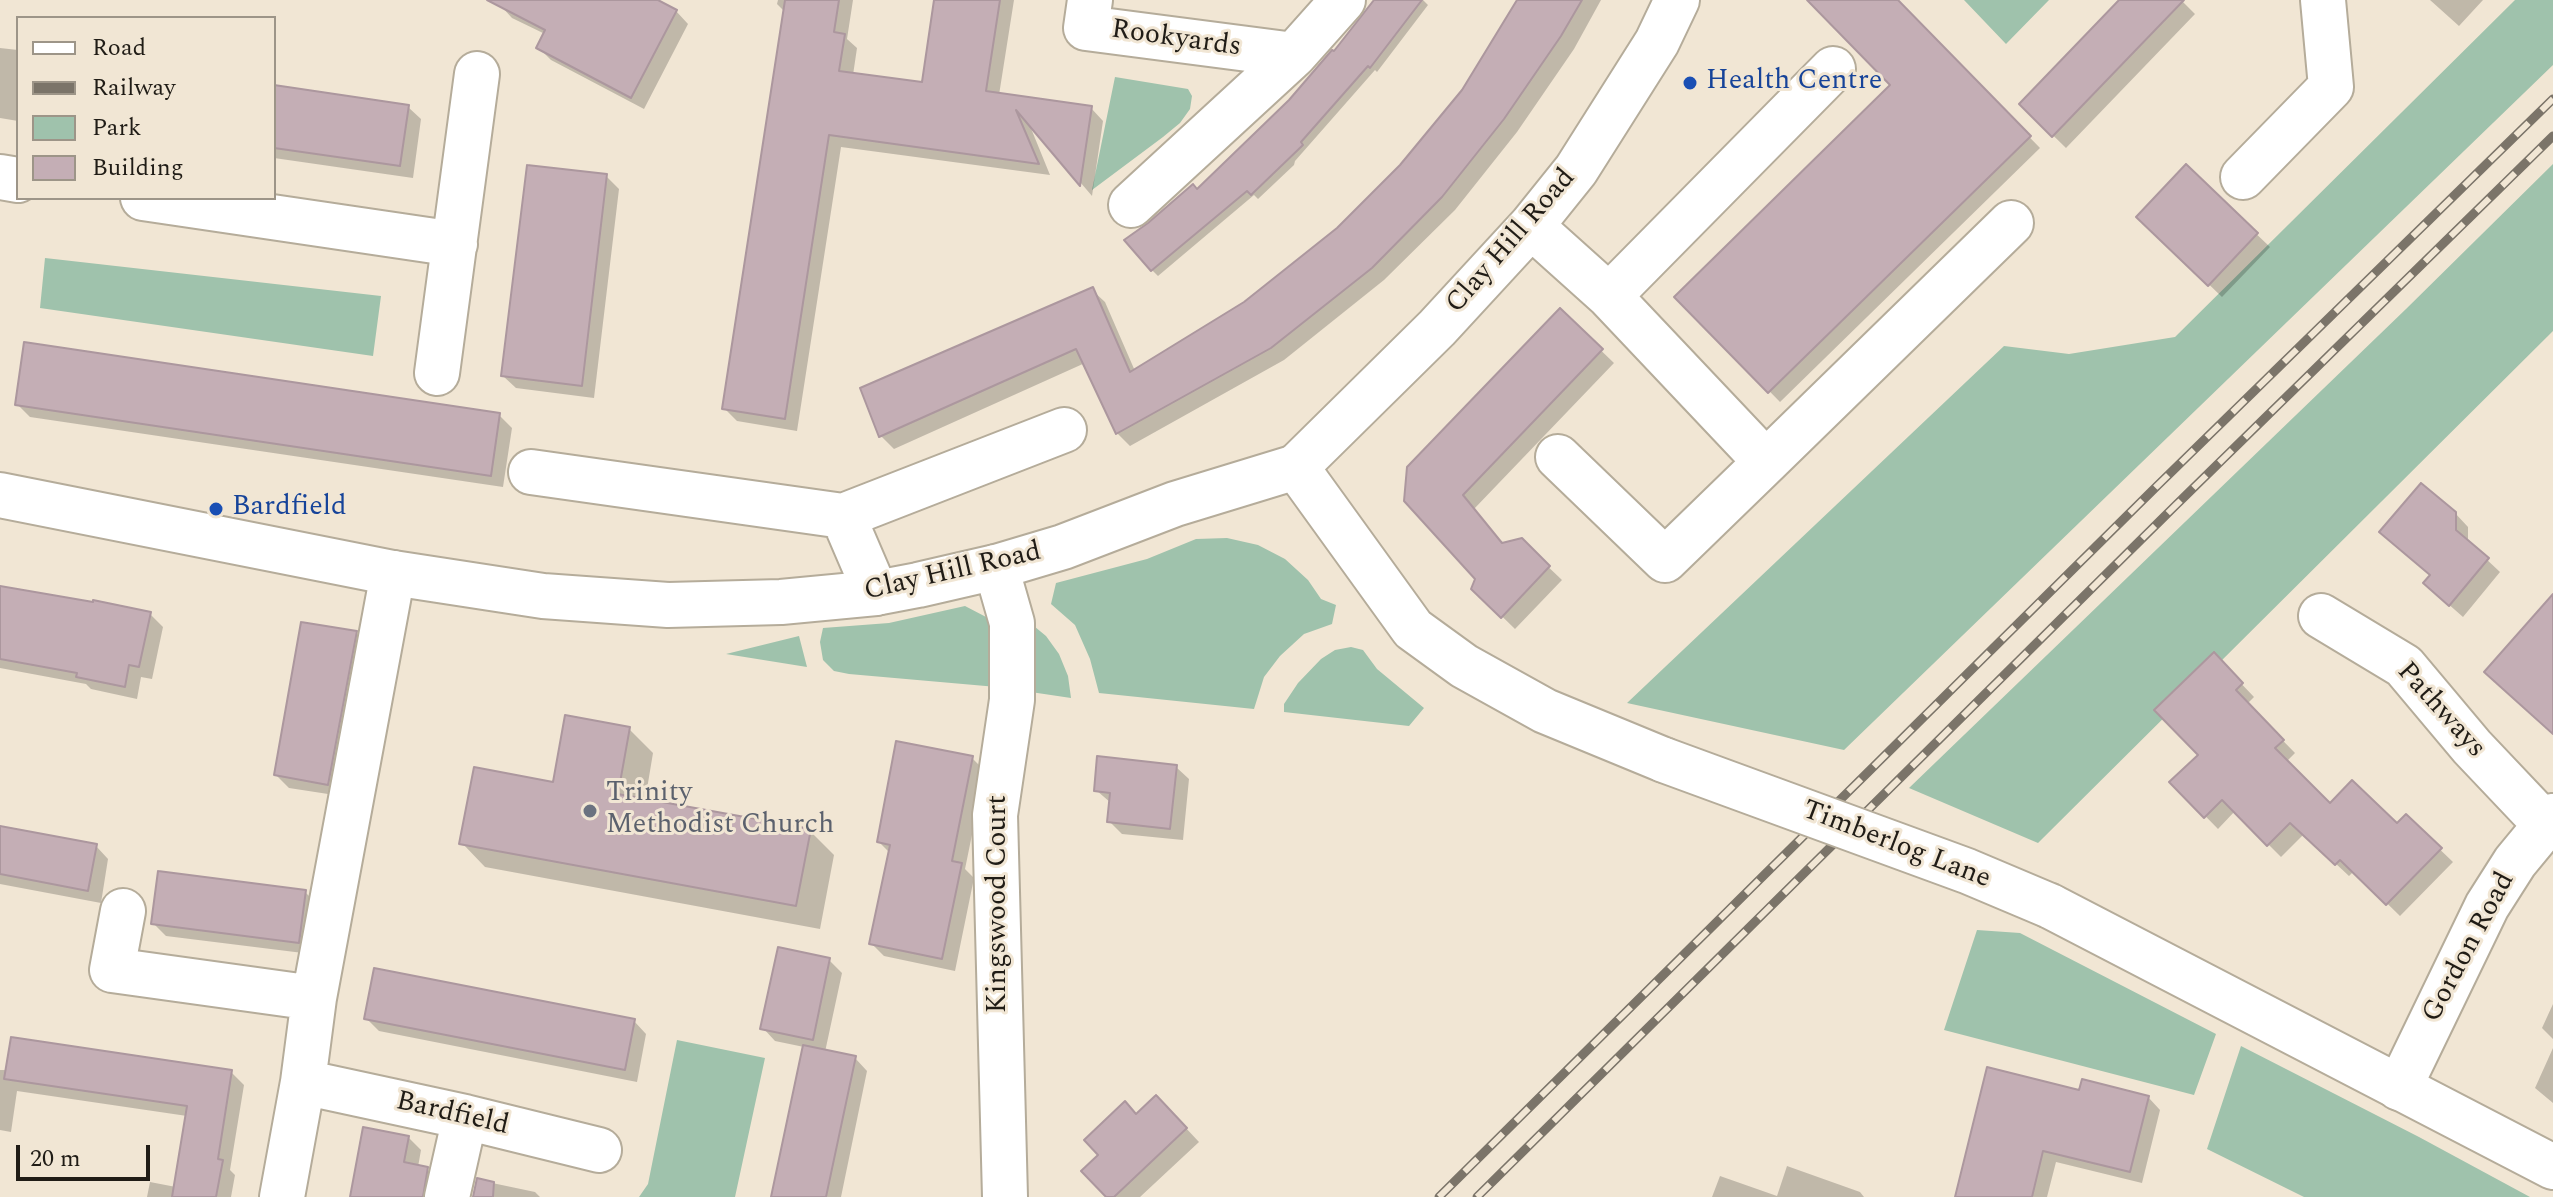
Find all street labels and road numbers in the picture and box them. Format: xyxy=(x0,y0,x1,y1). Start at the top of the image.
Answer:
street label: Rookyards xyxy=(1109,14,1243,66)
street label: Clay Hill Road xyxy=(1440,163,1584,321)
street label: Clay Hill Road xyxy=(861,536,1045,610)
street label: Pathways xyxy=(2388,656,2492,766)
street label: Kingswood Court xyxy=(983,795,1017,1013)
street label: Timberlog Lane xyxy=(1797,795,1995,897)
street label: Gordon Road xyxy=(2416,867,2524,1029)
street label: Bardfield xyxy=(392,1086,512,1144)

